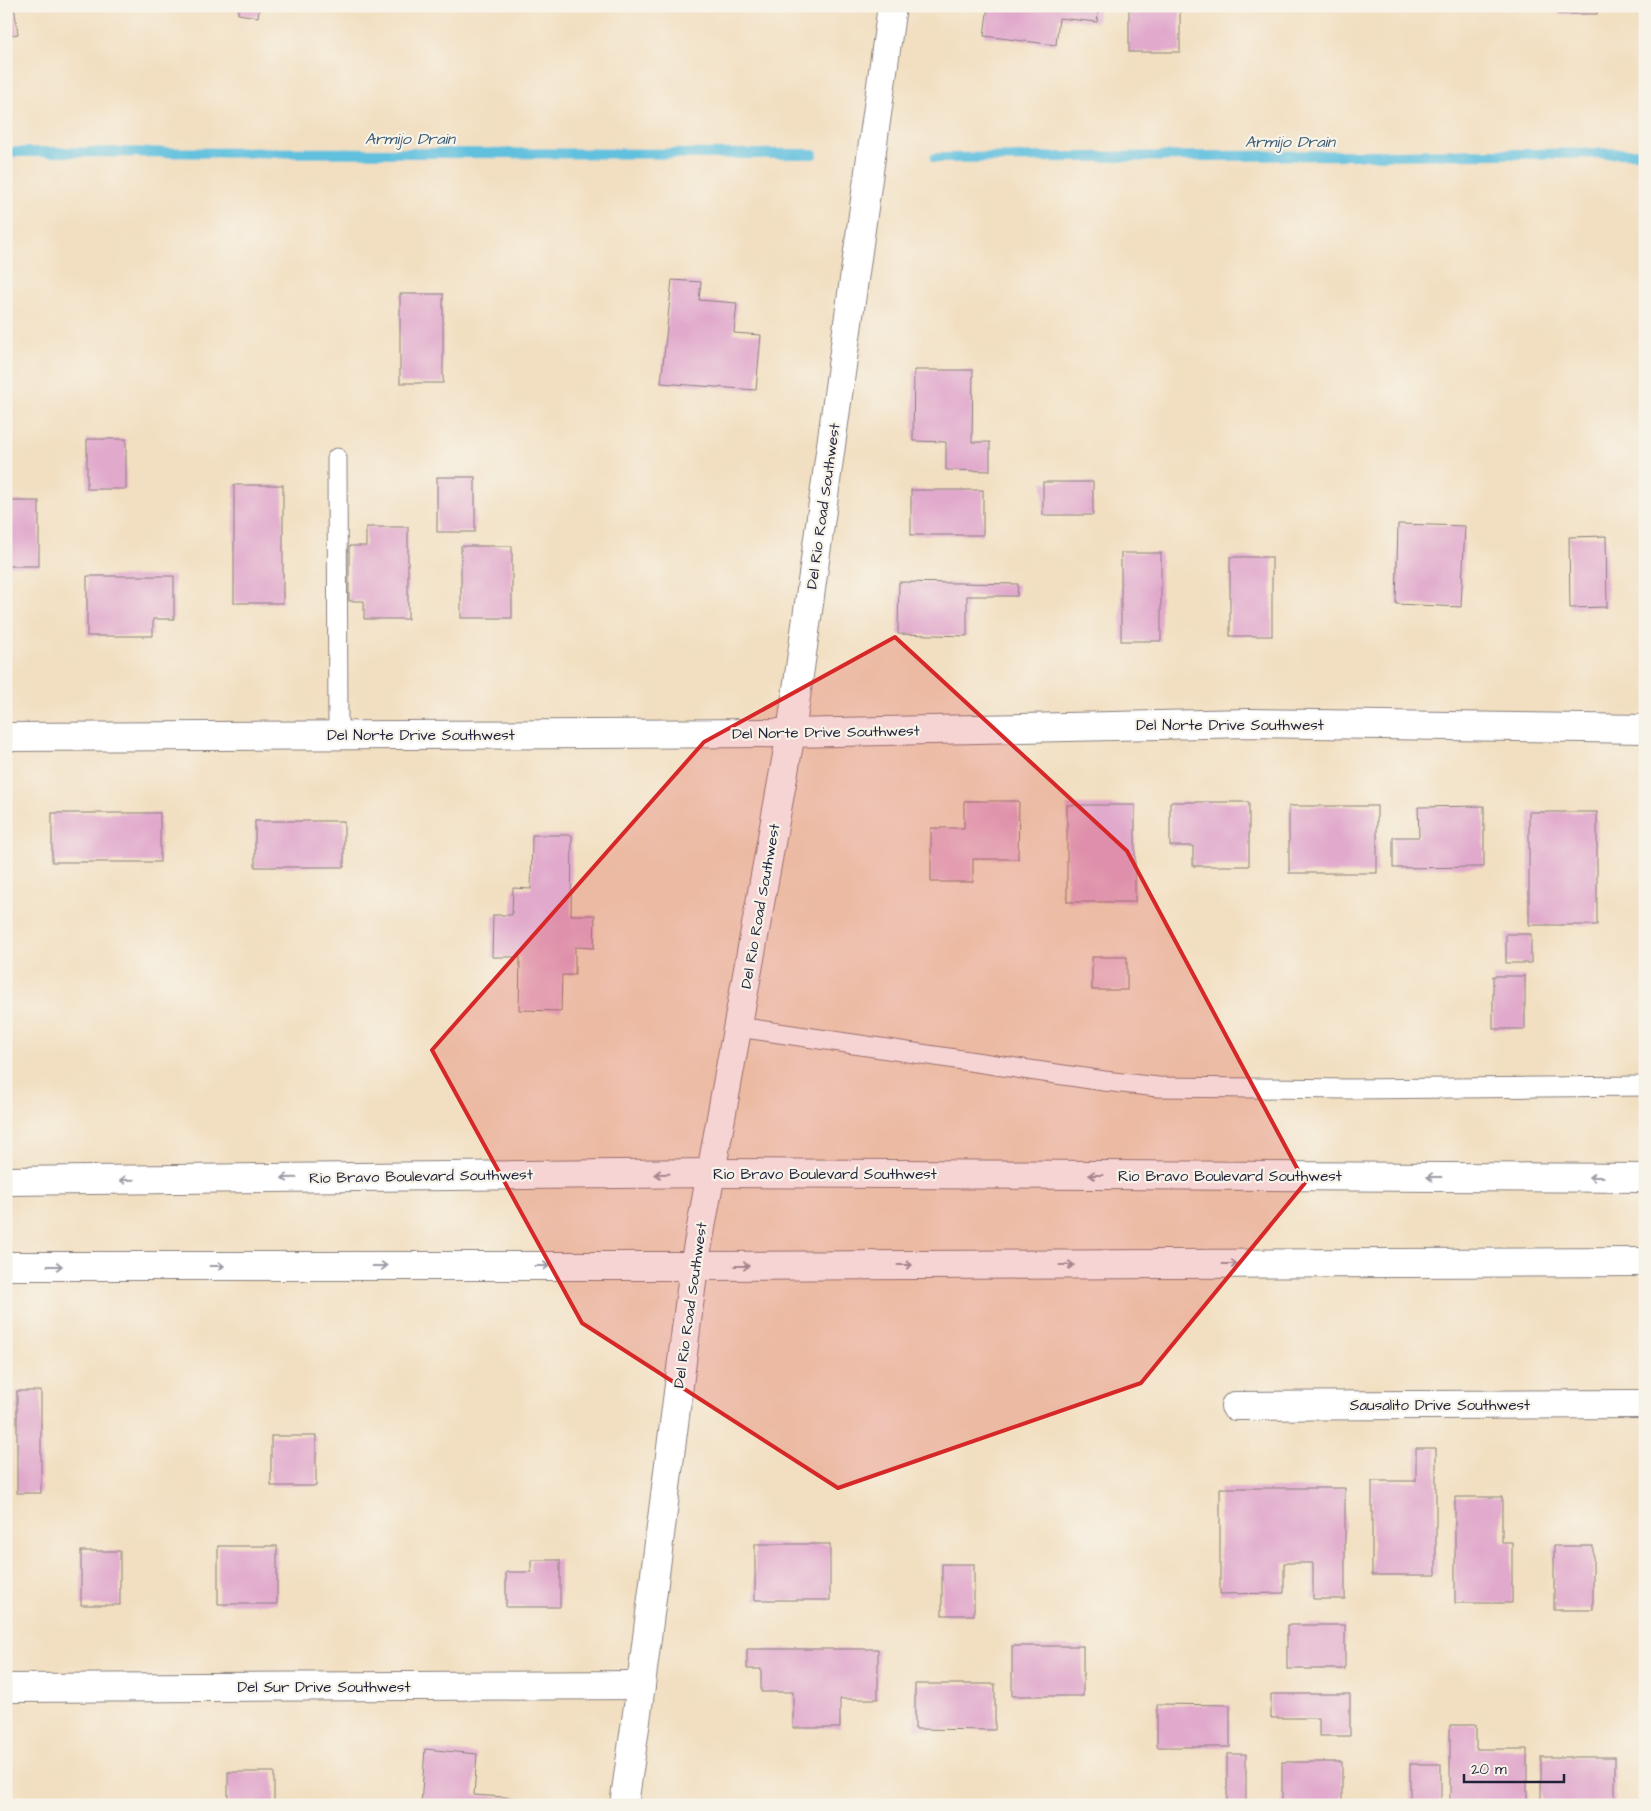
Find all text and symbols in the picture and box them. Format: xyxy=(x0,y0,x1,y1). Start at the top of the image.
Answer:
water label: Armijo Drain xyxy=(365,128,457,150)
water label: Armijo Drain xyxy=(1245,131,1337,153)
street label: Del Rio Road Southwest xyxy=(801,422,846,590)
street label: Del Norte Drive Southwest xyxy=(1136,715,1324,736)
street label: Del Norte Drive Southwest xyxy=(732,720,920,745)
street label: Del Norte Drive Southwest xyxy=(327,725,515,746)
street label: Del Rio Road Southwest xyxy=(736,822,785,990)
street label: Rio Bravo Boulevard Southwest xyxy=(309,1164,533,1189)
street label: Rio Bravo Boulevard Southwest xyxy=(713,1164,937,1185)
street label: Rio Bravo Boulevard Southwest xyxy=(1118,1166,1342,1187)
one-way arrow xyxy=(654,1169,670,1179)
one-way arrow xyxy=(1088,1170,1104,1180)
one-way arrow xyxy=(1426,1172,1442,1182)
one-way arrow xyxy=(1588,1172,1604,1182)
one-way arrow xyxy=(282,1173,298,1183)
one-way arrow xyxy=(119,1175,136,1185)
street label: Del Rio Road Southwest xyxy=(668,1221,713,1389)
one-way arrow xyxy=(1222,1259,1238,1269)
one-way arrow xyxy=(1059,1260,1075,1270)
one-way arrow xyxy=(46,1261,63,1271)
one-way arrow xyxy=(209,1261,225,1271)
one-way arrow xyxy=(372,1261,388,1271)
one-way arrow xyxy=(534,1261,550,1271)
one-way arrow xyxy=(734,1261,750,1271)
one-way arrow xyxy=(897,1261,913,1270)
street label: Sausalito Drive Southwest xyxy=(1350,1395,1530,1416)
street label: Del Sur Drive Southwest xyxy=(238,1677,410,1698)
scale bar xyxy=(1464,1751,1564,1783)
text: 20 m xyxy=(1471,1759,1507,1780)

